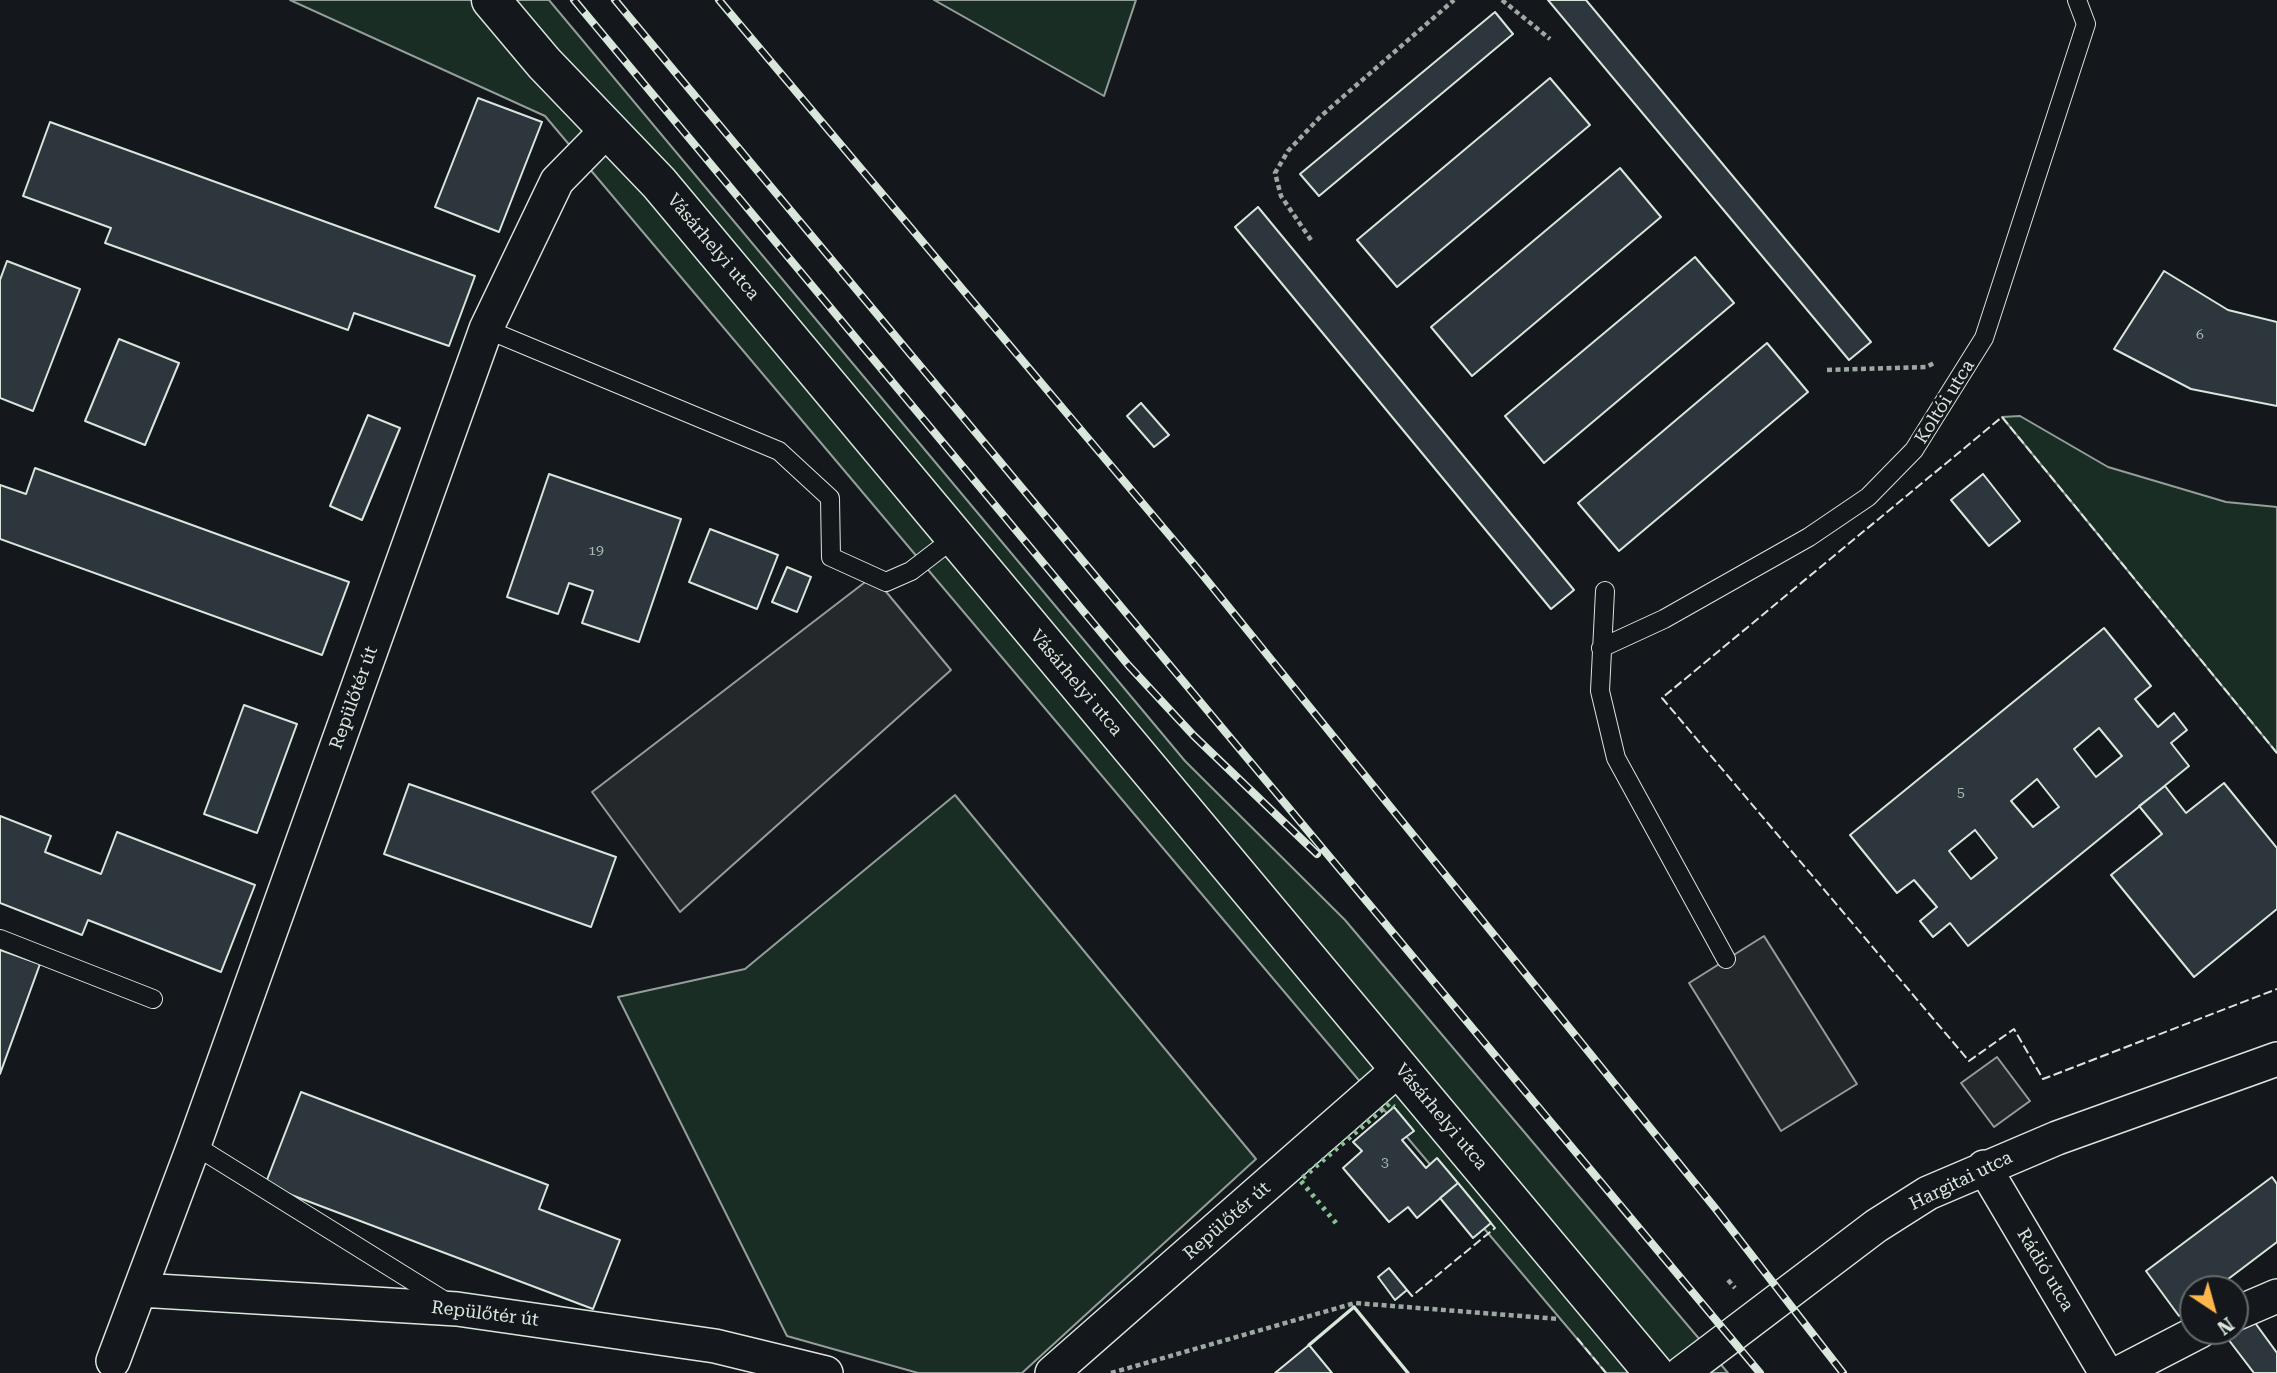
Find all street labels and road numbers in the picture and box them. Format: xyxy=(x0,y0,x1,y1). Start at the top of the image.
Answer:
street label: Vásárhelyi utca xyxy=(662,189,764,305)
street label: Koltói utca xyxy=(1911,356,1979,448)
street label: Vásárhelyi utca xyxy=(1025,625,1127,741)
street label: Repülőtér út xyxy=(325,644,383,752)
street label: Vásárhelyi utca xyxy=(1390,1059,1492,1175)
street label: Hargitai utca xyxy=(1906,1147,2016,1215)
street label: Repülőtér út xyxy=(1179,1177,1275,1265)
street label: Rádió utca xyxy=(2012,1225,2078,1315)
street label: Repülőtér út xyxy=(430,1297,540,1331)

